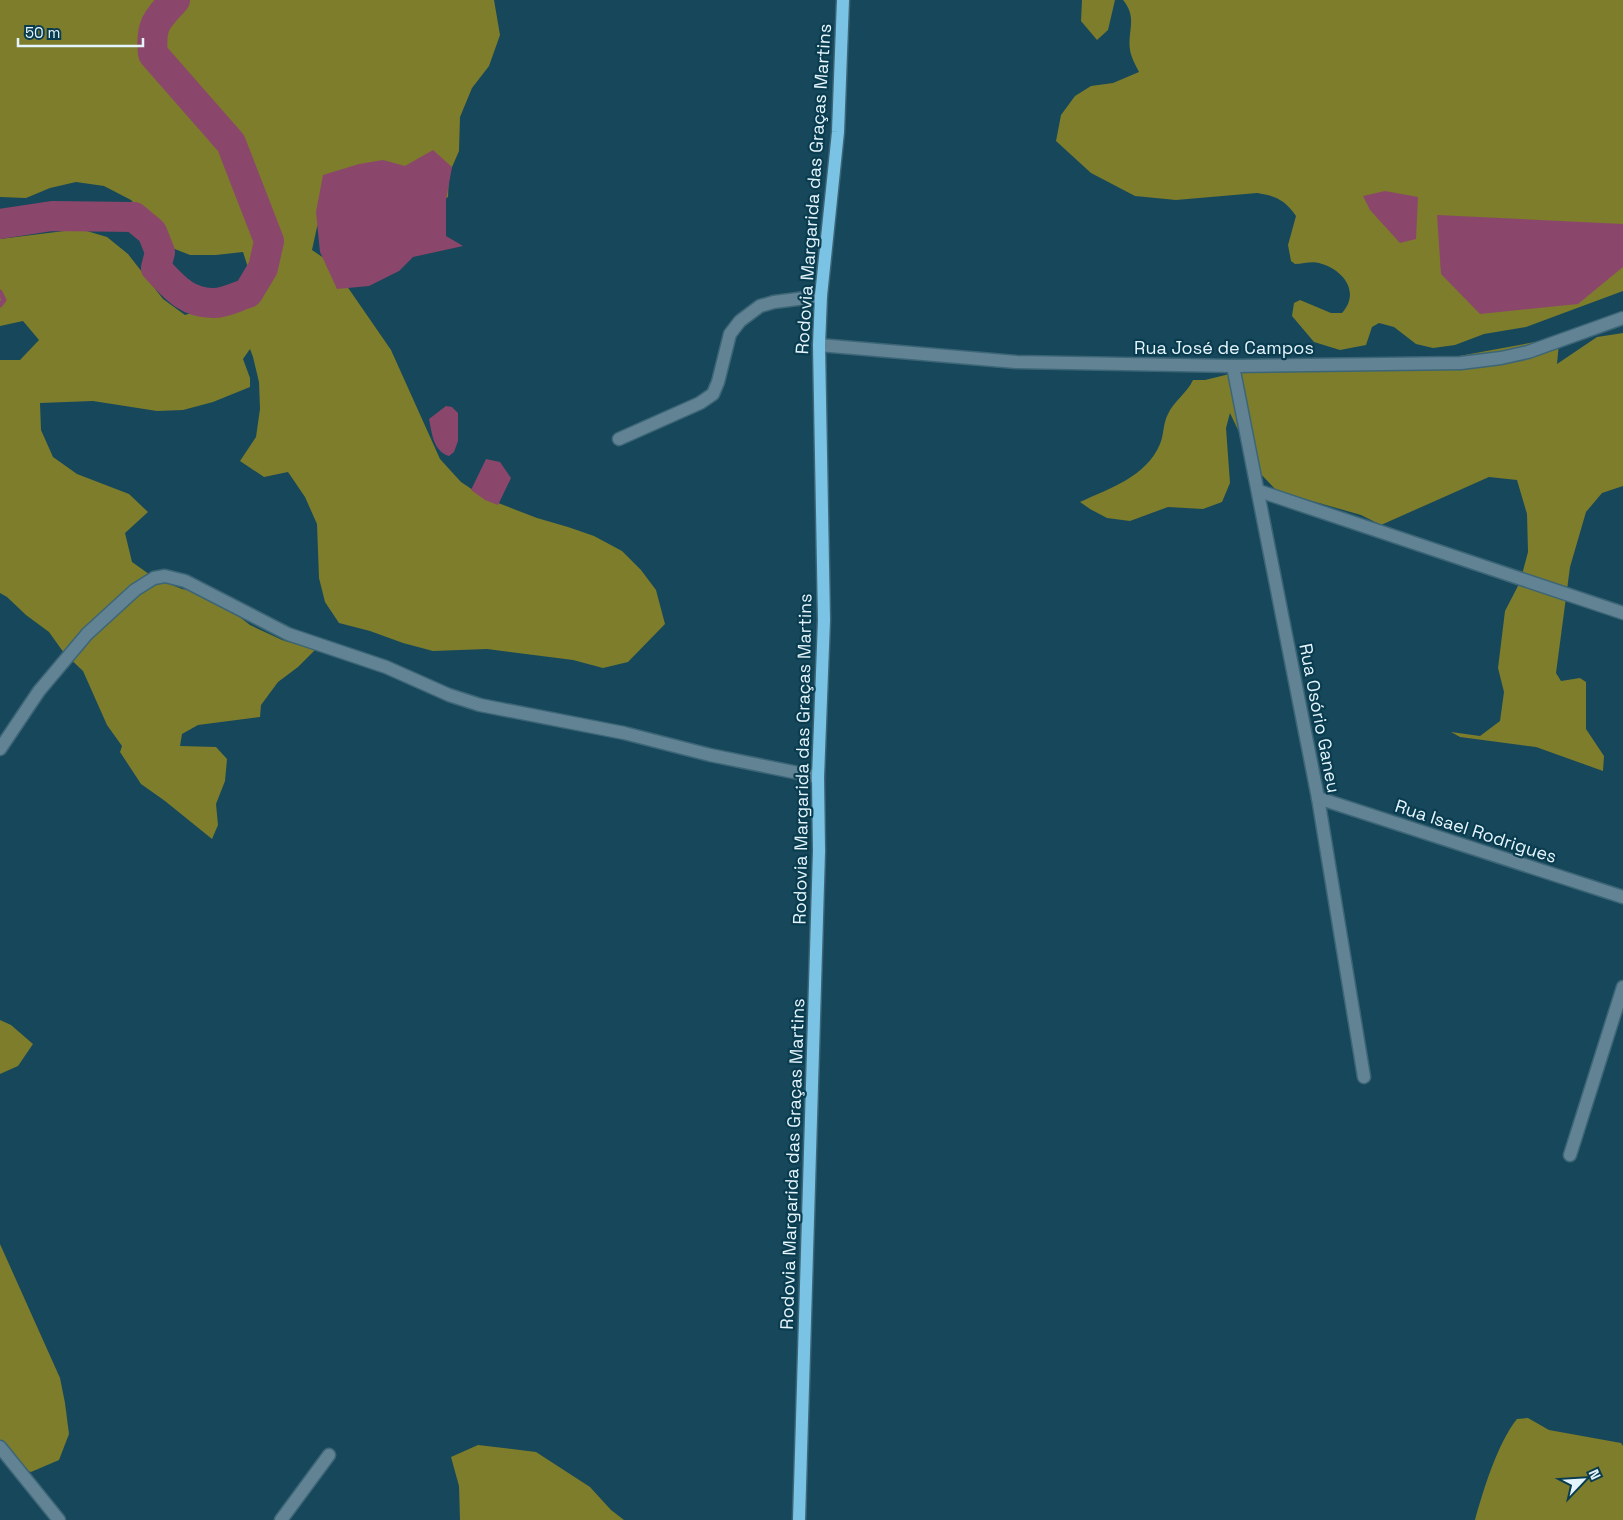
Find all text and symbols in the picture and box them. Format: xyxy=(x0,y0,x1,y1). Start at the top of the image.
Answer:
scale bar xyxy=(18,15,142,47)
text: 50 m xyxy=(25,23,60,42)
street label: Rodovia Margarida das Graças Martins xyxy=(790,23,836,355)
street label: Rua José de Campos xyxy=(1134,336,1314,359)
street label: Rodovia Margarida das Graças Martins xyxy=(788,593,816,925)
street label: Rua Osório Ganeu xyxy=(1294,641,1346,795)
street label: Rua Isael Rodrigues xyxy=(1392,794,1560,868)
street label: Rodovia Margarida das Graças Martins xyxy=(775,998,809,1330)
north arrow xyxy=(1558,1455,1608,1505)
text: N xyxy=(1585,1466,1605,1483)

